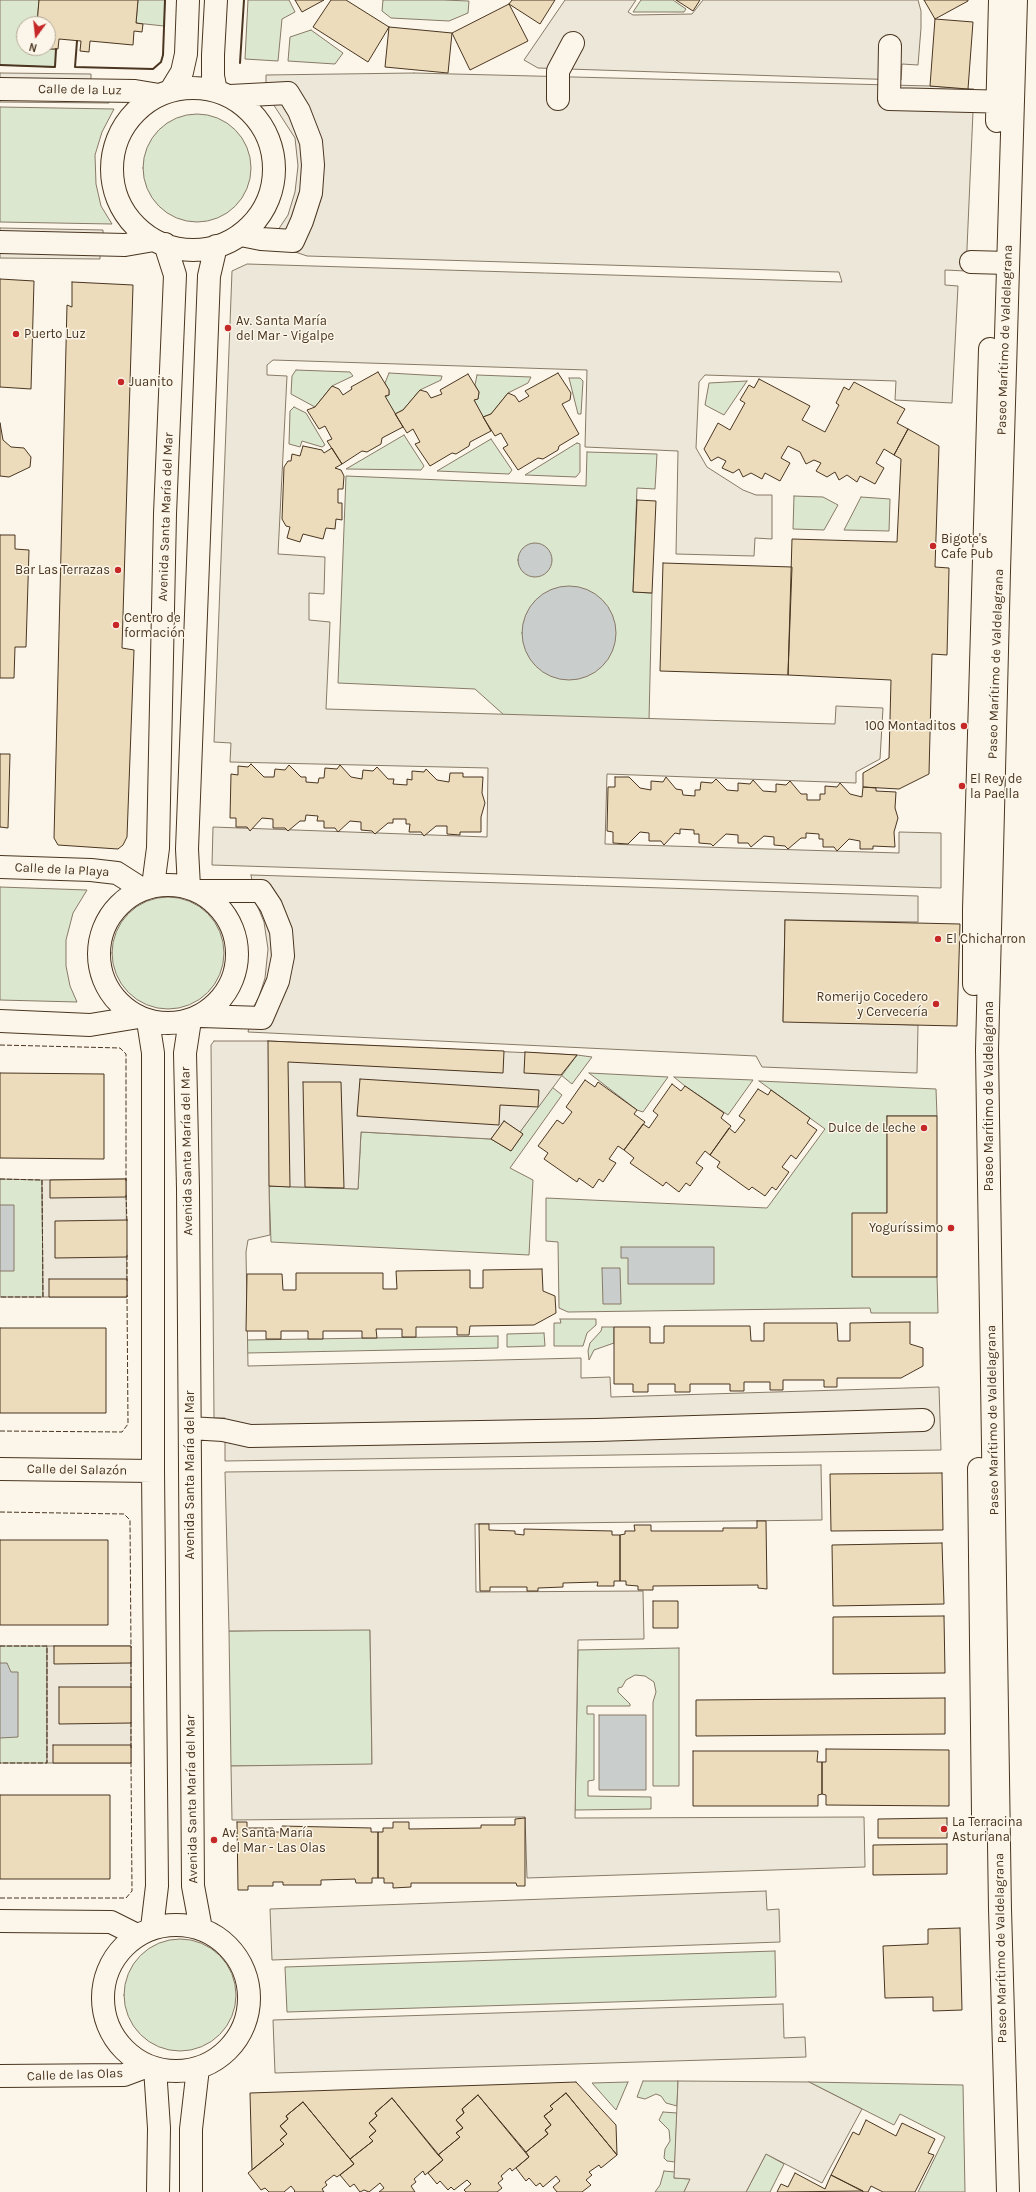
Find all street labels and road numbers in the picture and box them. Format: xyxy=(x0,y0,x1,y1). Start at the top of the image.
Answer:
street label: Calle de la Luz xyxy=(38,81,122,99)
street label: Paseo Marítimo de Valdelagrana xyxy=(994,245,1016,435)
street label: Avenida Santa María del Mar xyxy=(155,432,177,602)
street label: Paseo Marítimo de Valdelagrana xyxy=(985,569,1007,759)
street label: Calle de la Playa xyxy=(14,860,110,880)
street label: Paseo Marítimo de Valdelagrana xyxy=(981,1001,997,1191)
street label: Avenida Santa María del Mar xyxy=(178,1066,196,1236)
street label: Paseo Marítimo de Valdelagrana xyxy=(984,1325,1002,1515)
street label: Avenida Santa María del Mar xyxy=(182,1390,198,1560)
street label: Calle del Salazón xyxy=(27,1461,127,1479)
street label: Avenida Santa María del Mar xyxy=(183,1714,201,1884)
street label: Paseo Marítimo de Valdelagrana xyxy=(992,1853,1010,2043)
street label: Calle de las Olas xyxy=(27,2066,123,2084)

